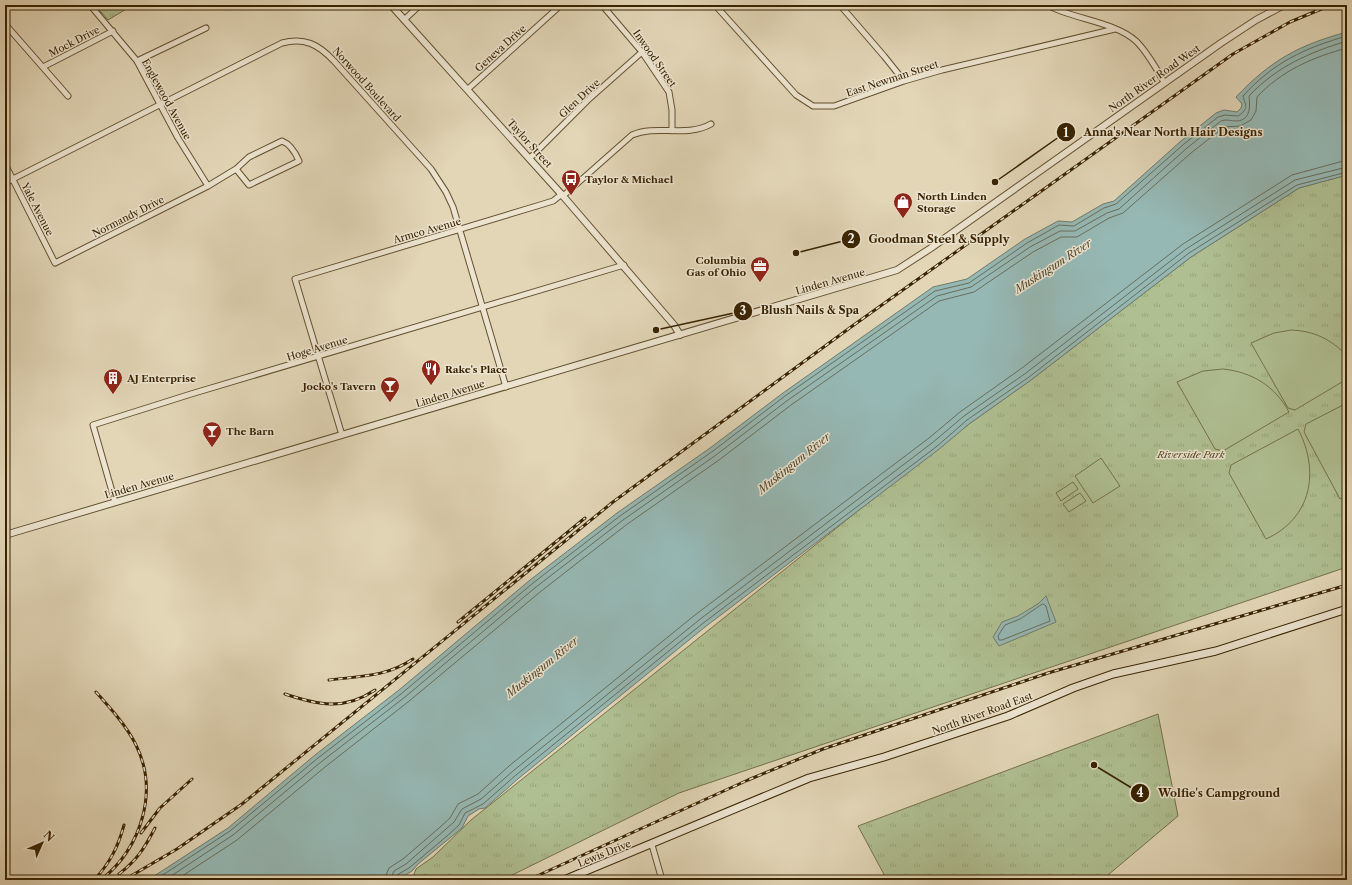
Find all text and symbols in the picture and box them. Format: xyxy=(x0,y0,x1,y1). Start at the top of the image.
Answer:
street label: Geneva Drive xyxy=(472,22,529,75)
street label: Mock Drive xyxy=(47,23,102,60)
street label: Inwood Street xyxy=(630,27,679,90)
street label: North River Road West xyxy=(1106,42,1203,115)
street label: Norwood Boulevard xyxy=(330,44,403,124)
street label: Englewood Avenue xyxy=(139,56,195,143)
street label: East Newman Street xyxy=(844,57,940,100)
street label: Glen Drive xyxy=(556,76,603,121)
street label: Taylor Street xyxy=(504,116,555,171)
callout: Anna's Near North Hair Designs xyxy=(1056,121,1271,144)
text: 1 xyxy=(1063,125,1069,140)
text: Anna's Near North Hair Designs xyxy=(1082,125,1263,139)
bus stop icon: Taylor & Michael xyxy=(560,168,582,196)
place label: Taylor & Michael xyxy=(585,173,674,186)
street label: Yale Avenue xyxy=(18,180,57,238)
place label: North Linden Storage xyxy=(917,190,987,215)
shop icon: North Linden Storage xyxy=(892,191,914,219)
street label: Normandy Drive xyxy=(90,193,167,240)
street label: Armco Avenue xyxy=(391,214,463,247)
callout: Goodman Steel & Supply xyxy=(841,227,1017,250)
text: 2 xyxy=(847,231,855,246)
text: Goodman Steel & Supply xyxy=(869,232,1010,246)
water label: Muskingum River xyxy=(1010,235,1095,297)
place label: Columbia Gas of Ohio xyxy=(686,254,746,279)
office icon: Columbia Gas of Ohio xyxy=(749,255,771,283)
street label: Linden Avenue xyxy=(794,265,867,298)
callout: Blush Nails & Spa xyxy=(733,299,868,322)
text: 3 xyxy=(740,303,747,318)
text: Blush Nails & Spa xyxy=(761,303,860,317)
street label: Hoge Avenue xyxy=(285,333,350,364)
restaurant icon: Rake's Place xyxy=(420,358,442,386)
place label: Rake's Place xyxy=(445,363,508,376)
building icon: AJ Enterprise xyxy=(102,367,124,395)
place label: AJ Enterprise xyxy=(126,372,196,385)
bar icon: Jocko's Tavern xyxy=(379,375,401,403)
street label: Linden Avenue xyxy=(414,377,487,410)
place label: Jocko's Tavern xyxy=(301,380,376,393)
bar icon: The Barn xyxy=(201,420,223,448)
place label: The Barn xyxy=(226,425,274,438)
water label: Muskingum River xyxy=(753,429,834,498)
park label: Riverside Park xyxy=(1156,448,1226,461)
street label: Linden Avenue xyxy=(103,469,176,502)
water label: Muskingum River xyxy=(501,633,582,702)
street label: North River Road East xyxy=(930,689,1035,738)
callout: Wolfie's Campground xyxy=(1130,781,1288,804)
text: 4 xyxy=(1136,785,1144,800)
text: Wolfie's Campground xyxy=(1157,786,1281,800)
north arrow xyxy=(22,823,62,863)
text: N xyxy=(41,828,58,845)
street label: Lewis Drive xyxy=(576,837,633,870)

